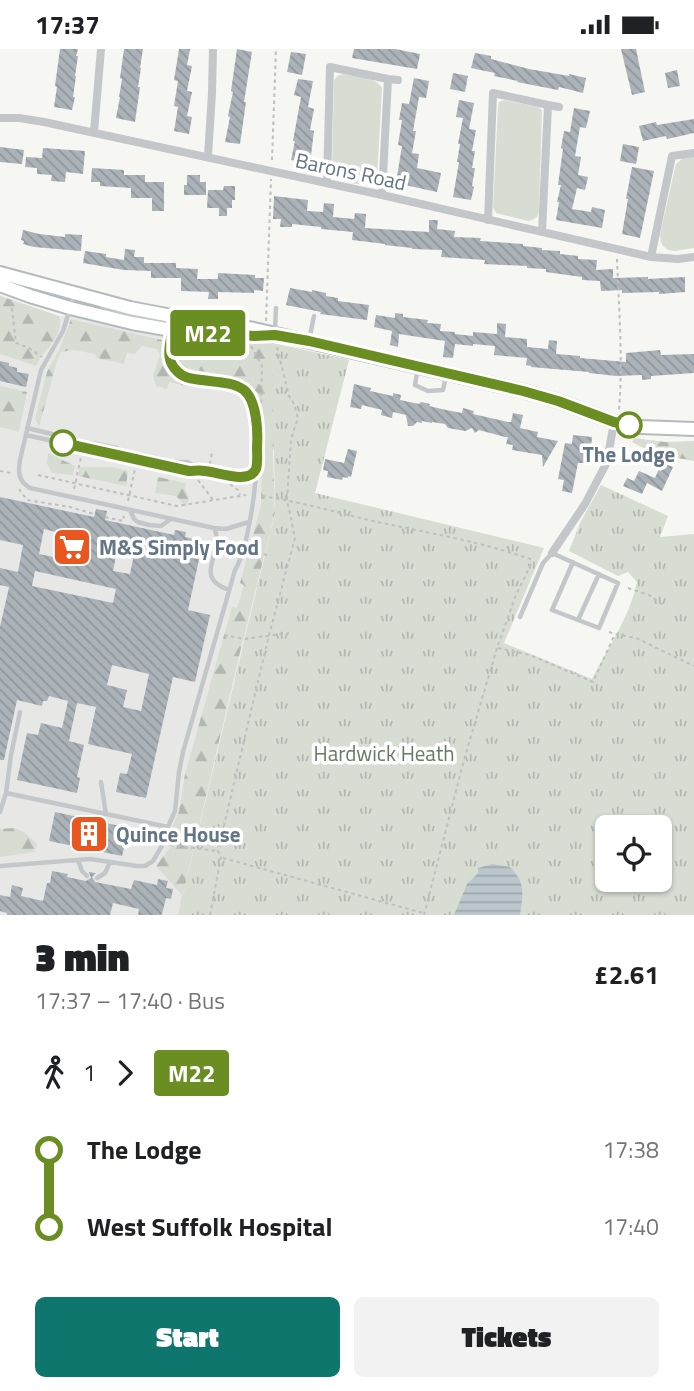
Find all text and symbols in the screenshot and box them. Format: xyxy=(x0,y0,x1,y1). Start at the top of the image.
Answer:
text: 17:37 xyxy=(35,5,100,44)
street label: Barons Road xyxy=(293,144,409,198)
line badge: M22 xyxy=(168,310,248,356)
text: M22 xyxy=(184,315,232,351)
marker: The Lodge xyxy=(616,412,642,438)
unlabelled marker xyxy=(50,430,76,456)
place label: The Lodge xyxy=(583,438,675,470)
supermarket icon: M&S Simply Food xyxy=(51,526,93,568)
place label: M&S Simply Food xyxy=(99,531,259,563)
park label: Hardwick Heath xyxy=(313,737,455,769)
building icon: Quince House xyxy=(68,813,110,855)
map controls xyxy=(595,815,672,892)
button: locate xyxy=(595,815,672,892)
place label: Quince House xyxy=(116,818,240,850)
text: 3 min xyxy=(35,928,129,986)
text: £2.61 xyxy=(594,955,659,994)
text: 17:37 – 17:40 · Bus xyxy=(35,983,225,1018)
icon: walk xyxy=(35,1054,73,1092)
icon: forward xyxy=(106,1054,144,1092)
text: 1 xyxy=(83,1055,96,1090)
text: M22 xyxy=(168,1055,215,1091)
text: The Lodge xyxy=(87,1130,202,1169)
text: 17:38 xyxy=(602,1132,659,1167)
text: West Suffolk Hospital xyxy=(87,1207,333,1246)
text: 17:40 xyxy=(602,1209,659,1244)
button: Start xyxy=(35,1297,340,1377)
button: Tickets xyxy=(354,1297,659,1377)

